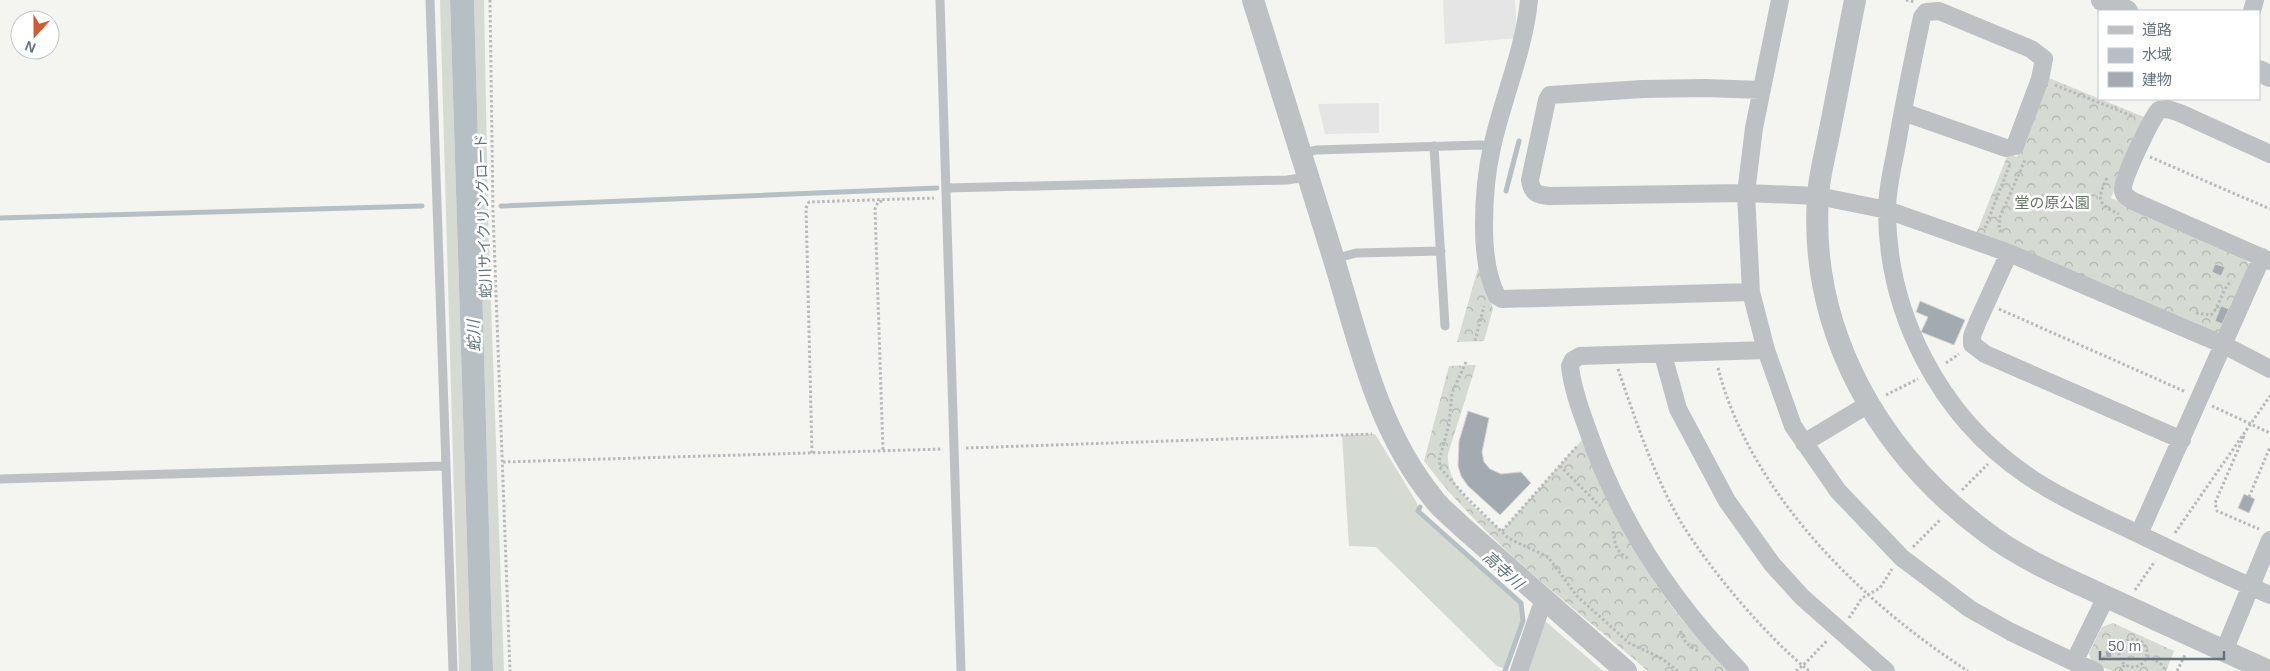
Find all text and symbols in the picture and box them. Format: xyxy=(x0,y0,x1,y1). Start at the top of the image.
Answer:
north arrow xyxy=(10,10,60,60)
legend xyxy=(2098,10,2260,100)
text: 道路 xyxy=(2142,21,2172,38)
text: N xyxy=(23,38,38,56)
text: 水域 xyxy=(2142,46,2172,63)
text: 建物 xyxy=(2142,71,2172,88)
street label: 蛇川サイクリングロード xyxy=(472,133,494,299)
park label: 堂の原公園 xyxy=(2014,194,2090,211)
water label: 蛇川 xyxy=(465,318,483,352)
water label: 高寺川 xyxy=(1479,548,1528,594)
scale bar xyxy=(2100,628,2224,660)
text: 50 m xyxy=(2108,637,2141,654)

